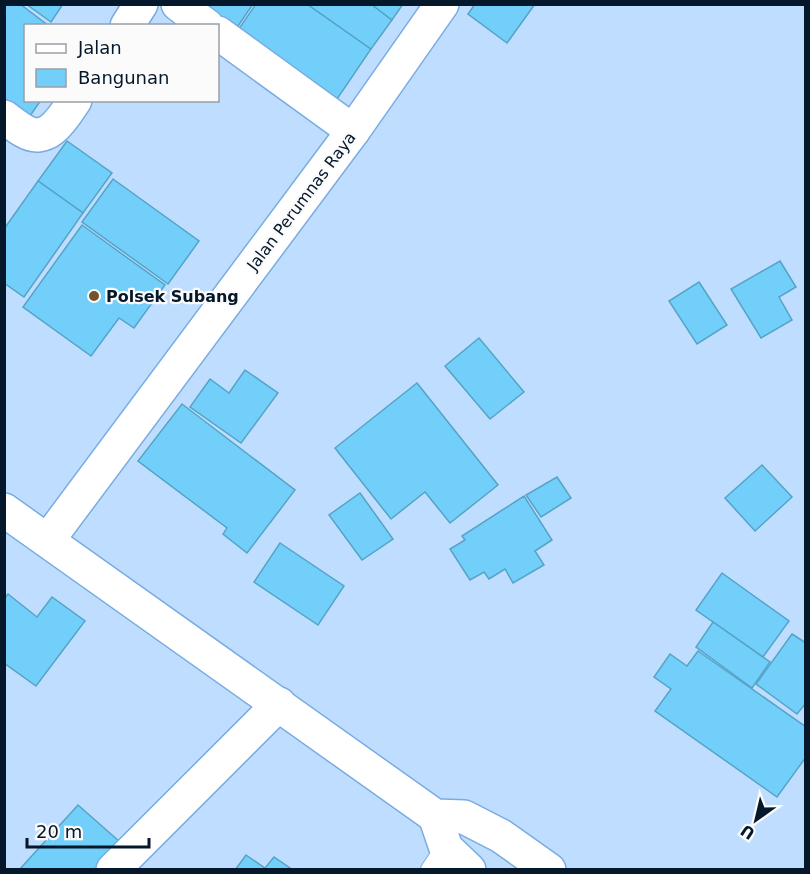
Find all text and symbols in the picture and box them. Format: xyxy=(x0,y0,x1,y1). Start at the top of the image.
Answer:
legend xyxy=(24,24,219,102)
text: Jalan xyxy=(77,37,122,58)
text: Bangunan xyxy=(78,67,169,88)
street label: Jalan Perumnas Raya xyxy=(243,128,360,275)
place label: Polsek Subang xyxy=(106,287,239,306)
marker: Polsek Subang xyxy=(87,289,101,303)
north arrow xyxy=(726,790,786,850)
scale bar xyxy=(27,811,148,849)
text: 20 m xyxy=(36,821,82,842)
text: U xyxy=(737,821,759,844)

